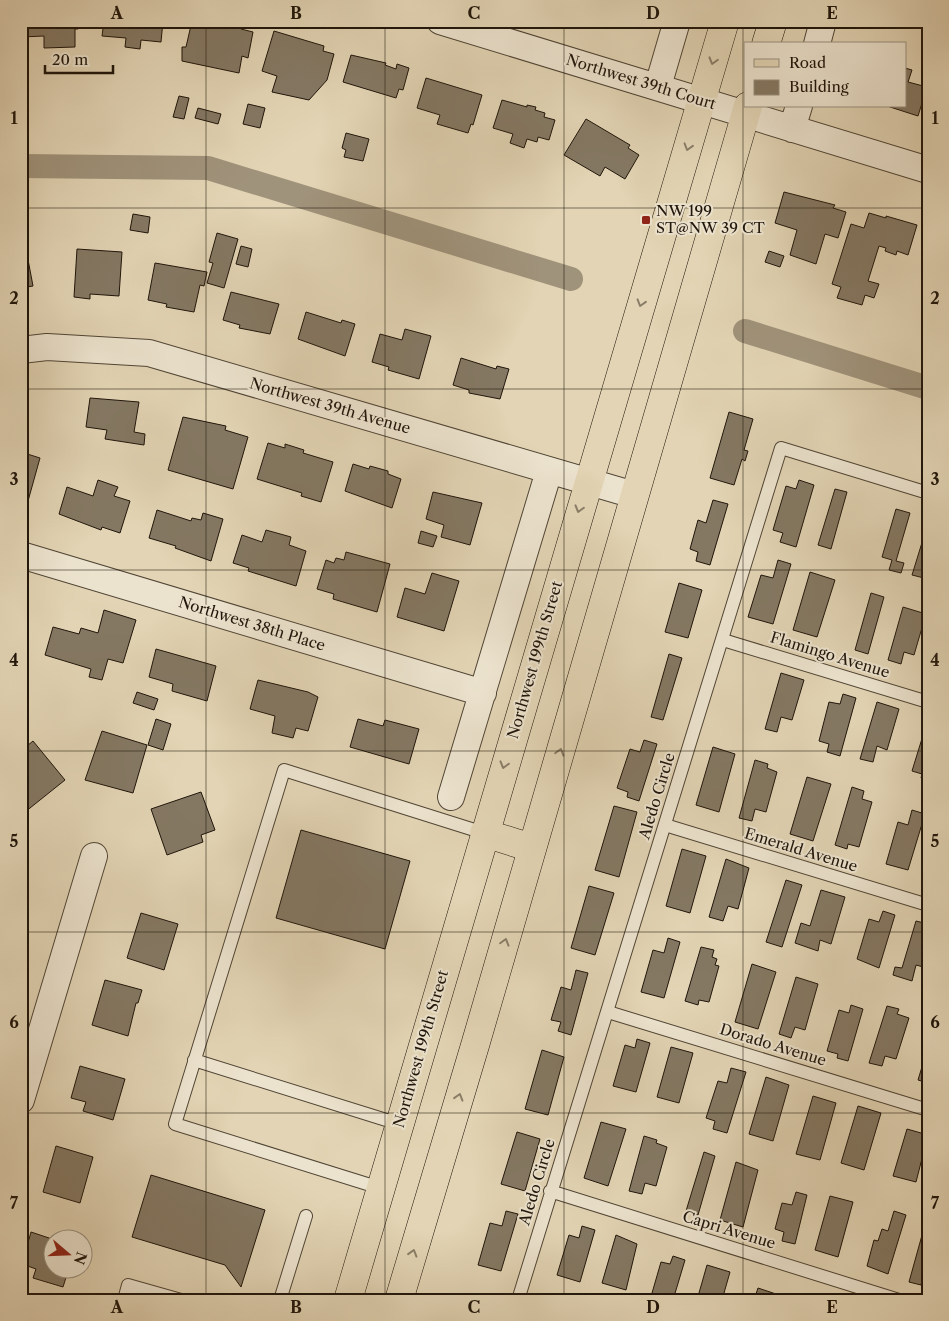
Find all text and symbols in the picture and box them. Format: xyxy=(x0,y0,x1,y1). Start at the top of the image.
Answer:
text: A xyxy=(110,3,124,23)
text: B xyxy=(290,3,302,23)
text: C xyxy=(468,3,480,23)
text: D xyxy=(646,3,660,23)
text: E xyxy=(826,3,838,23)
scale bar xyxy=(45,42,112,74)
legend xyxy=(744,42,906,108)
text: 20 m xyxy=(52,50,88,69)
street label: Northwest 39th Court xyxy=(564,50,719,114)
text: Road xyxy=(789,53,826,72)
one-way arrow xyxy=(709,56,719,64)
text: Building xyxy=(789,77,849,96)
text: 1 xyxy=(10,108,18,128)
text: 1 xyxy=(931,108,939,128)
one-way arrow xyxy=(684,143,694,151)
place label: NW 199 ST@NW 39 CT xyxy=(656,201,765,237)
marker: NW 199 ST@NW 39 CT xyxy=(640,214,652,226)
text: 2 xyxy=(9,288,19,308)
text: 2 xyxy=(930,288,940,308)
one-way arrow xyxy=(637,298,647,306)
street label: Northwest 39th Avenue xyxy=(248,373,413,438)
text: 3 xyxy=(9,469,19,489)
text: 3 xyxy=(930,469,940,489)
one-way arrow xyxy=(575,504,585,512)
street label: Northwest 199th Street xyxy=(503,578,566,741)
street label: Northwest 38th Place xyxy=(177,592,328,655)
street label: Flamingo Avenue xyxy=(768,627,892,682)
text: 4 xyxy=(9,650,19,670)
text: 4 xyxy=(930,650,940,670)
one-way arrow xyxy=(554,748,564,756)
street label: Aledo Circle xyxy=(634,750,679,842)
one-way arrow xyxy=(500,761,510,769)
street label: Emerald Avenue xyxy=(742,823,860,876)
text: 5 xyxy=(10,831,19,851)
text: 5 xyxy=(931,831,940,851)
one-way arrow xyxy=(499,937,510,946)
street label: Northwest 199th Street xyxy=(389,967,452,1130)
text: 6 xyxy=(9,1012,19,1032)
text: 6 xyxy=(930,1012,940,1032)
street label: Dorado Avenue xyxy=(718,1019,829,1070)
one-way arrow xyxy=(454,1094,464,1102)
street label: Aledo Circle xyxy=(514,1136,559,1228)
text: 7 xyxy=(10,1193,19,1213)
text: 7 xyxy=(931,1193,940,1213)
street label: Capri Avenue xyxy=(680,1206,778,1253)
north arrow xyxy=(42,1228,92,1278)
one-way arrow xyxy=(407,1249,417,1258)
text: N xyxy=(70,1250,91,1267)
text: A xyxy=(110,1297,124,1317)
text: B xyxy=(290,1297,302,1317)
text: C xyxy=(468,1297,480,1317)
text: D xyxy=(646,1297,660,1317)
text: E xyxy=(826,1297,838,1317)

